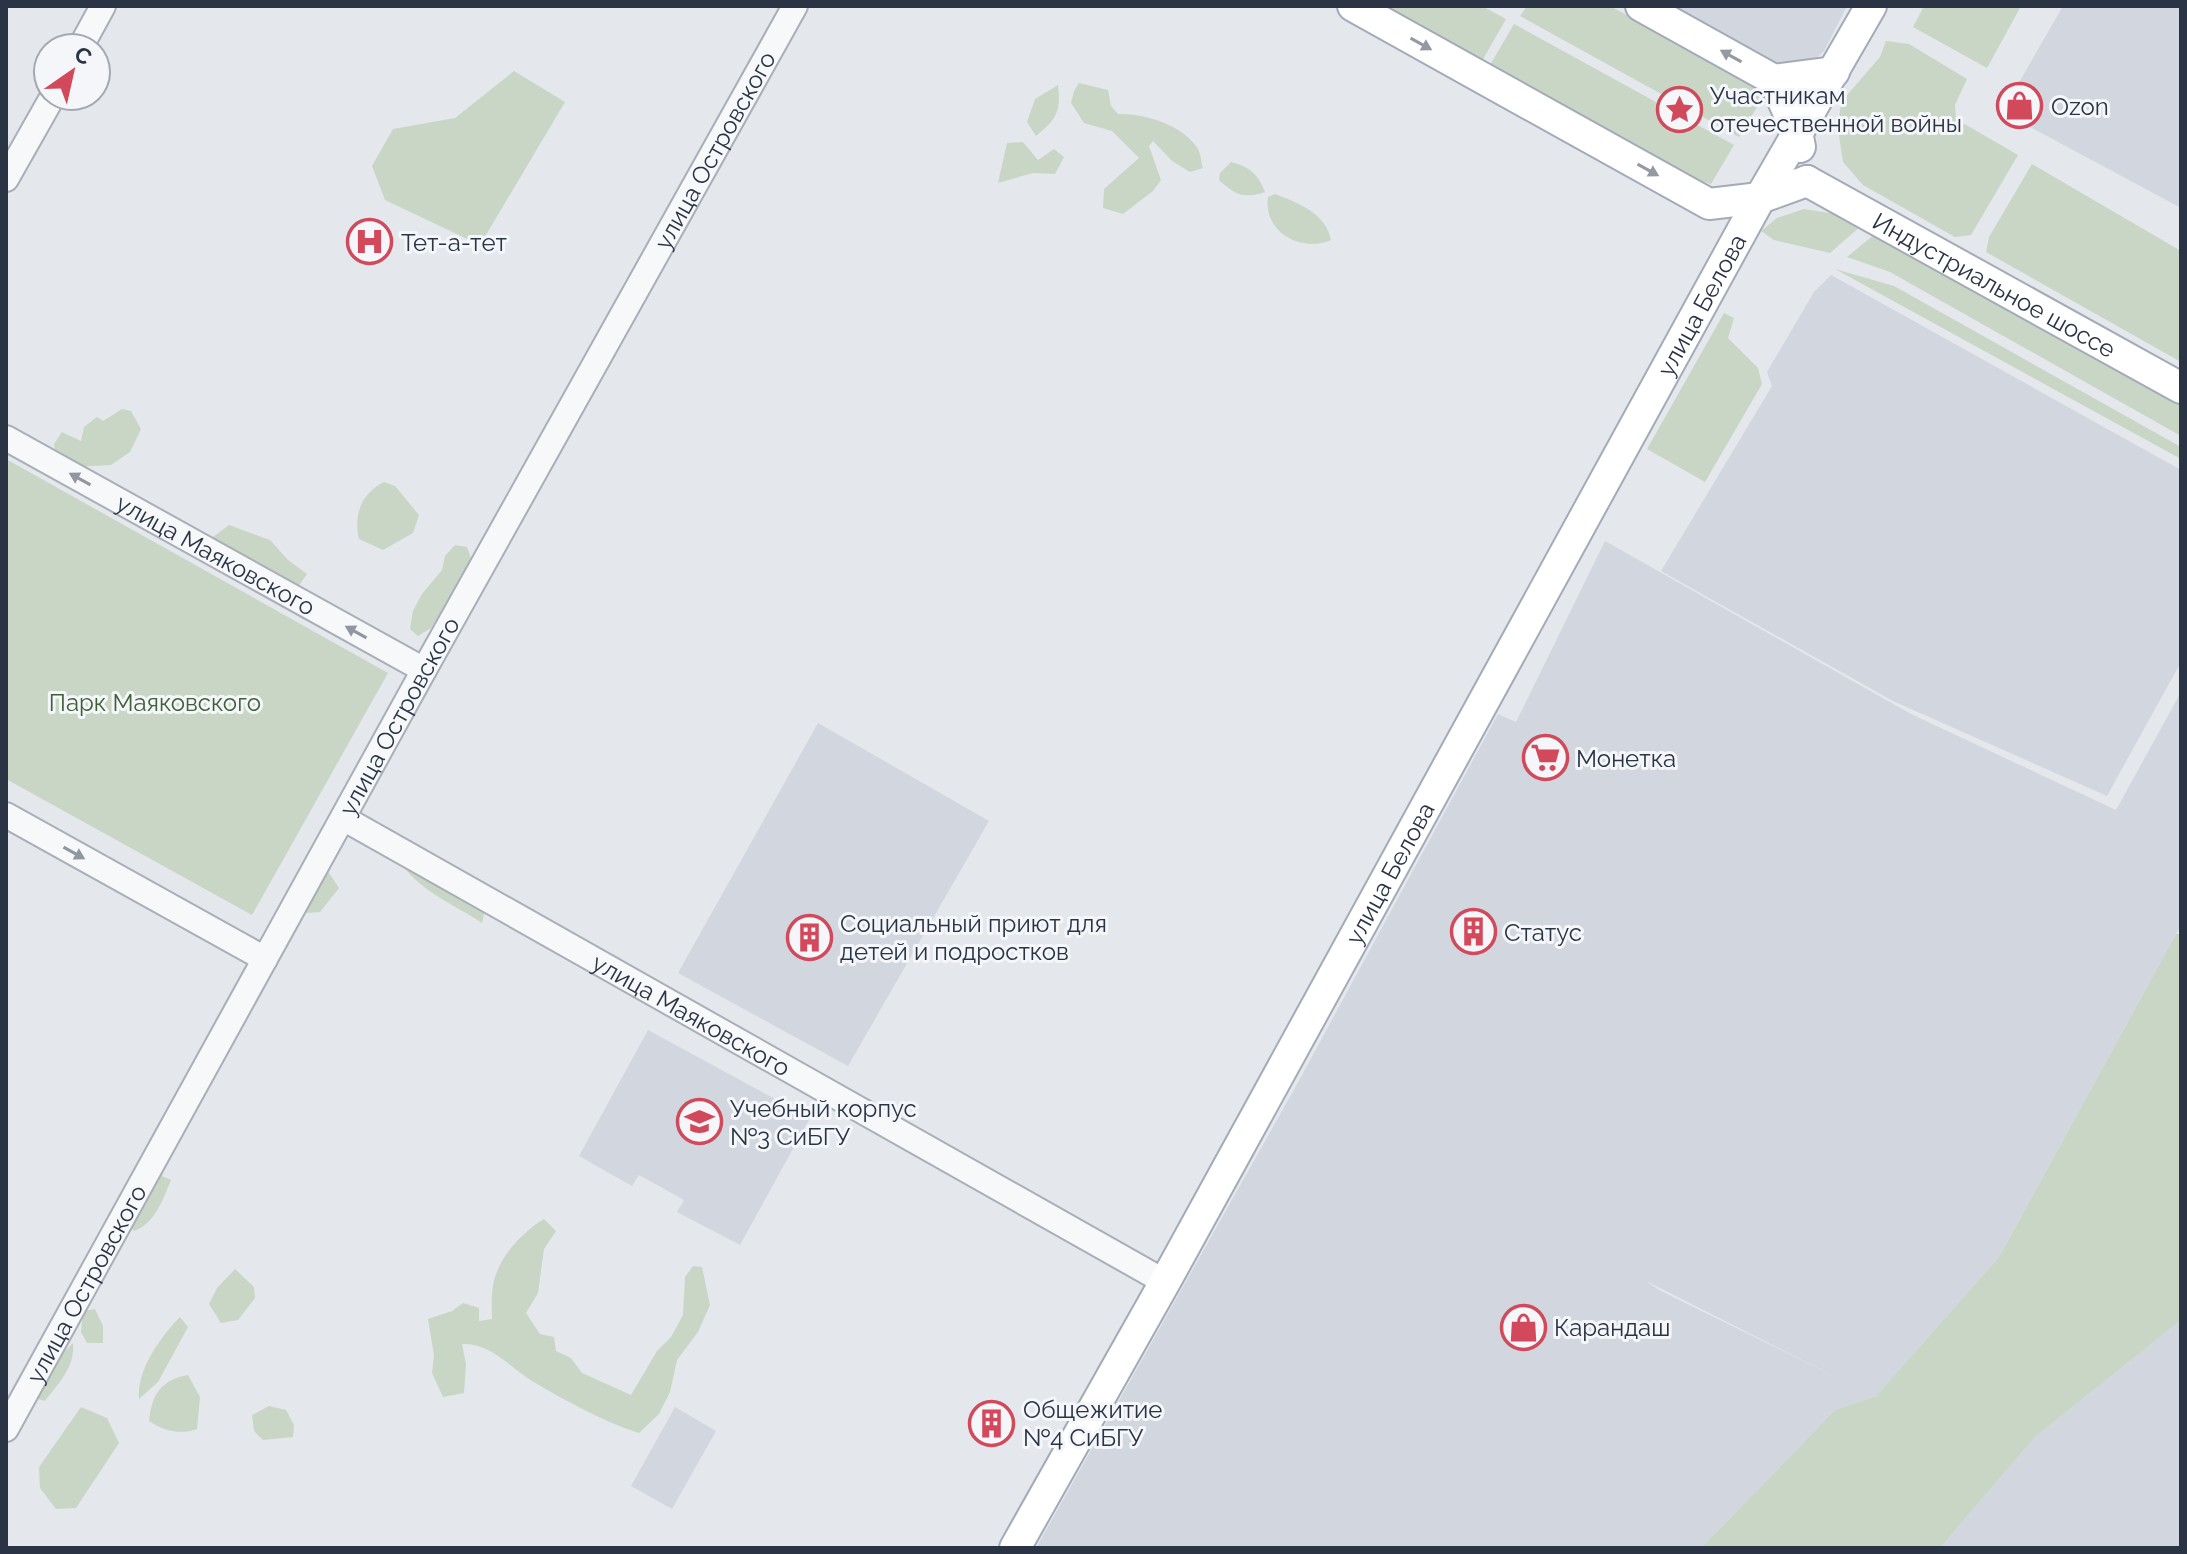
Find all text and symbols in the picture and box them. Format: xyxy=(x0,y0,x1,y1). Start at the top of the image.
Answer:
north arrow xyxy=(32,32,112,112)
one-way arrow xyxy=(1410,37,1432,51)
text: С xyxy=(70,40,97,70)
street label: улица Островского xyxy=(648,46,781,254)
one-way arrow xyxy=(1720,49,1743,63)
place label: Участникам отечественной войны xyxy=(1710,81,1962,138)
shop icon: Ozon xyxy=(1996,82,2044,130)
place icon: Участникам отечественной войны xyxy=(1655,85,1703,133)
place label: Ozon xyxy=(2051,92,2109,121)
one-way arrow xyxy=(1637,163,1659,177)
street label: Индустриальное шоссе xyxy=(1868,206,2121,363)
hospital icon: Тет-а-тет xyxy=(346,218,394,266)
place label: Тет-а-тет xyxy=(401,228,507,257)
street label: улица Белова xyxy=(1651,229,1752,381)
one-way arrow xyxy=(69,472,91,486)
street label: улица Маяковского xyxy=(111,488,320,621)
street label: улица Островского xyxy=(332,612,465,820)
one-way arrow xyxy=(345,626,367,640)
park label: Парк Маяковского xyxy=(49,688,261,717)
supermarket icon: Монетка xyxy=(1521,734,1569,782)
place label: Монетка xyxy=(1576,744,1676,773)
street label: улица Белова xyxy=(1339,797,1440,949)
one-way arrow xyxy=(63,846,85,860)
building icon: Статус xyxy=(1449,908,1497,956)
place label: Социальный приют для детей и подростков xyxy=(840,909,1107,966)
building icon: Социальный приют для детей и подростков xyxy=(785,913,833,961)
place label: Статус xyxy=(1504,918,1582,947)
street label: улица Маяковского xyxy=(587,947,795,1082)
place label: Учебный корпус №3 СиБГУ xyxy=(730,1094,917,1151)
school or university icon: Учебный корпус №3 СиБГУ xyxy=(675,1098,723,1146)
street label: улица Островского xyxy=(20,1179,152,1388)
shop icon: Карандаш xyxy=(1499,1303,1547,1351)
place label: Карандаш xyxy=(1554,1313,1670,1342)
place label: Общежитие №4 СиБГУ xyxy=(1023,1395,1162,1452)
building icon: Общежитие №4 СиБГУ xyxy=(968,1399,1016,1447)

